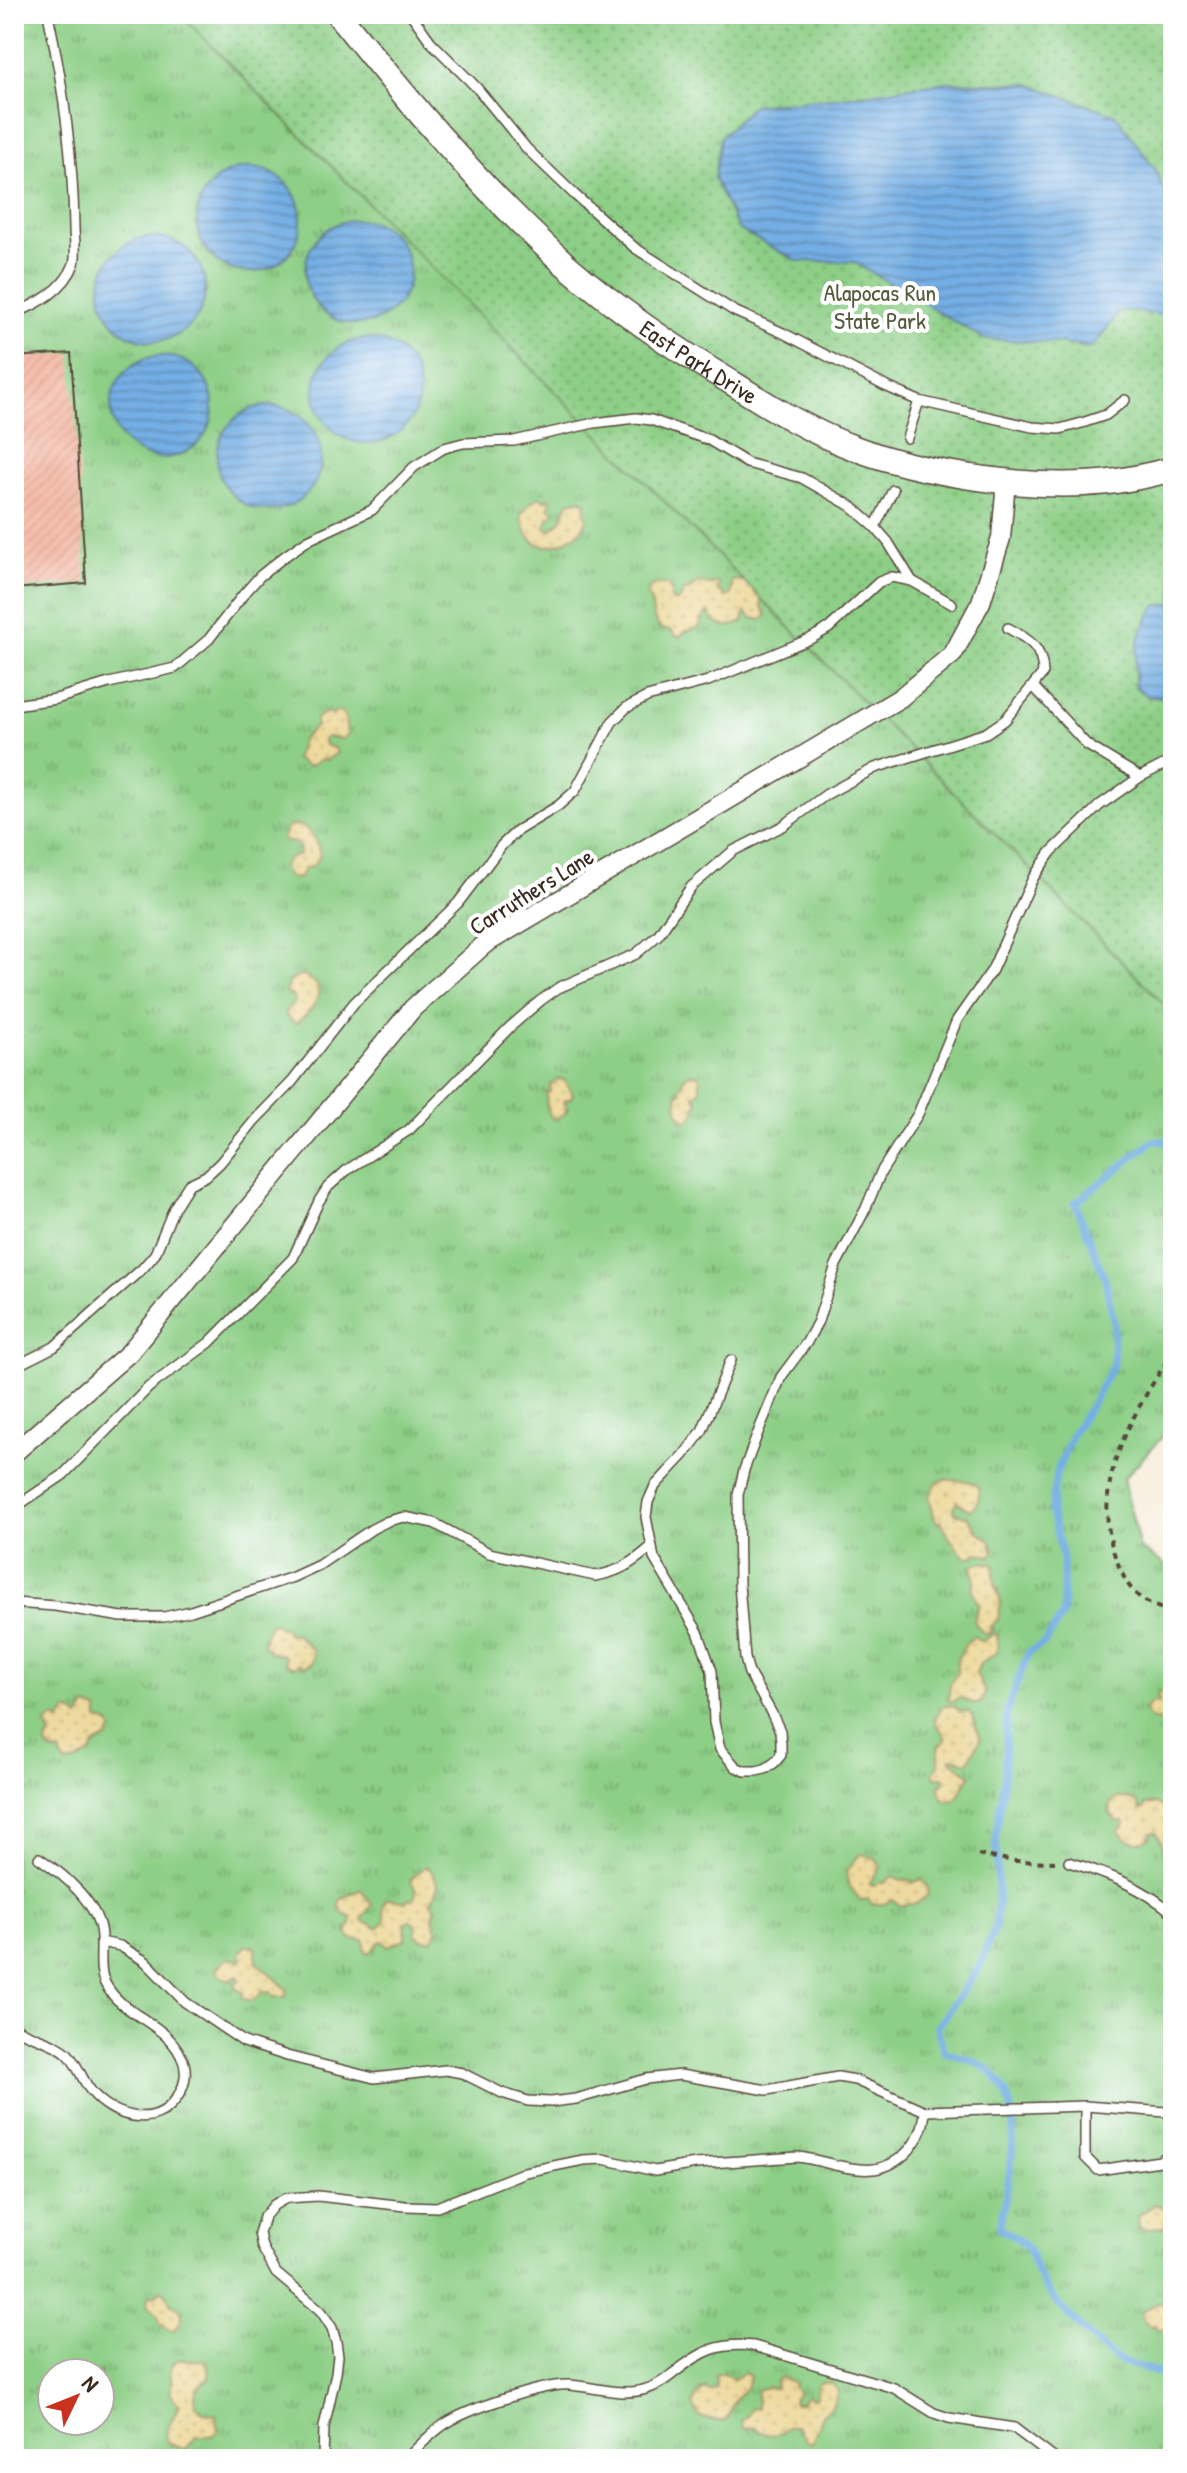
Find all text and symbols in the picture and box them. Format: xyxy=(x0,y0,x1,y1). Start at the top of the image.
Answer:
park label: Alapocas Run State Park xyxy=(824,276,936,336)
street label: East Park Drive xyxy=(634,312,764,411)
street label: Carruthers Lane xyxy=(463,840,600,942)
north arrow xyxy=(36,2357,116,2437)
text: N xyxy=(76,2369,106,2398)

